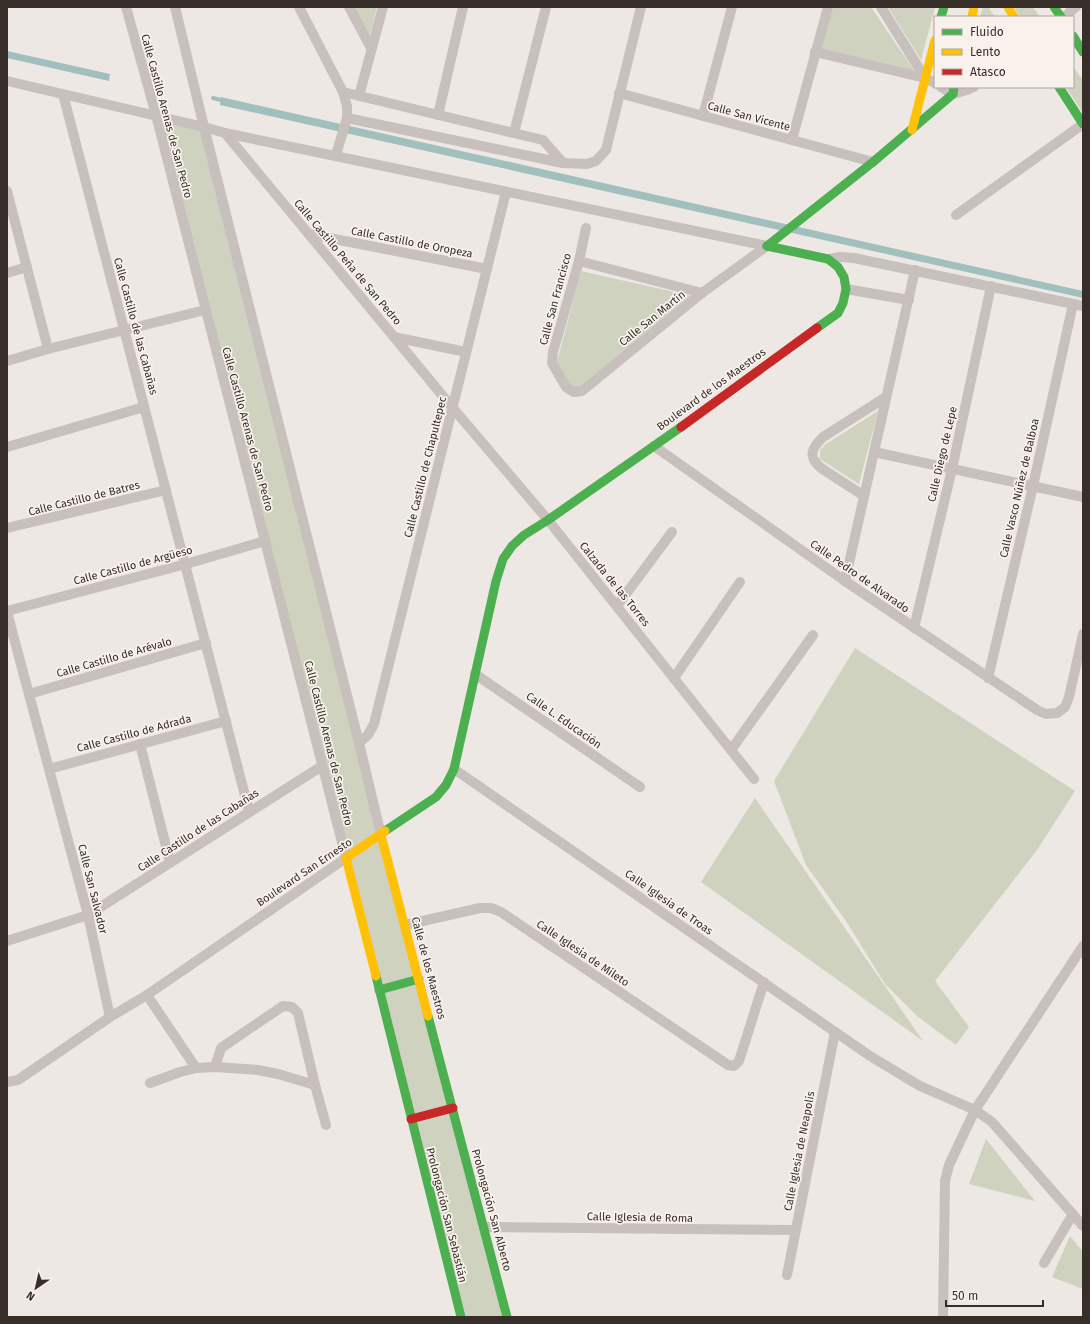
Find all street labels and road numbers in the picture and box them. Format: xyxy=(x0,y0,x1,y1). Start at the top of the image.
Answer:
street label: Calle Castillo Arenas de San Pedro xyxy=(138,33,195,200)
street label: Calle San Vicente xyxy=(706,99,792,134)
street label: Calle Castillo Peña de San Pedro xyxy=(291,197,404,328)
street label: Calle Castillo de Oropeza xyxy=(350,224,474,261)
street label: Calle San Francisco xyxy=(537,252,574,347)
street label: Calle Castillo de las Cabañas xyxy=(111,256,160,396)
street label: Calle San Martín xyxy=(617,288,688,349)
street label: Boulevard de los Maestros xyxy=(654,345,768,433)
street label: Calle Castillo Arenas de San Pedro xyxy=(219,346,276,513)
street label: Calle Castillo de Chapultepec xyxy=(402,395,449,539)
street label: Calle Diego de Lepe xyxy=(925,405,960,503)
street label: Calle Vasco Núñez de Balboa xyxy=(997,417,1042,559)
street label: Calle Castillo de Batres xyxy=(27,478,141,519)
street label: Calle Pedro de Alvarado xyxy=(808,537,912,616)
street label: Calzada de las Torres xyxy=(577,540,653,629)
street label: Calle Castillo de Argüeso xyxy=(72,543,194,588)
street label: Calle Castillo de Arévalo xyxy=(55,635,173,680)
street label: Calle Castillo Arenas de San Pedro xyxy=(302,659,355,827)
street label: Calle L. Educación xyxy=(523,689,604,751)
street label: Calle Castillo de Adrada xyxy=(76,712,193,755)
street label: Calle Castillo de las Cabañas xyxy=(135,786,261,874)
street label: Boulevard San Ernesto xyxy=(254,836,355,909)
street label: Calle San Salvador xyxy=(75,843,110,936)
street label: Calle Iglesia de Troas xyxy=(622,867,715,938)
street label: Calle de los Maestros xyxy=(409,916,448,1021)
street label: Calle Iglesia de Mileto xyxy=(534,918,632,989)
street label: Calle Iglesia de Neapolis xyxy=(781,1090,817,1212)
street label: Prolongación San Sebastián xyxy=(423,1146,470,1284)
street label: Prolongación San Alberto xyxy=(469,1148,514,1273)
street label: Calle Iglesia de Roma xyxy=(587,1210,693,1225)

